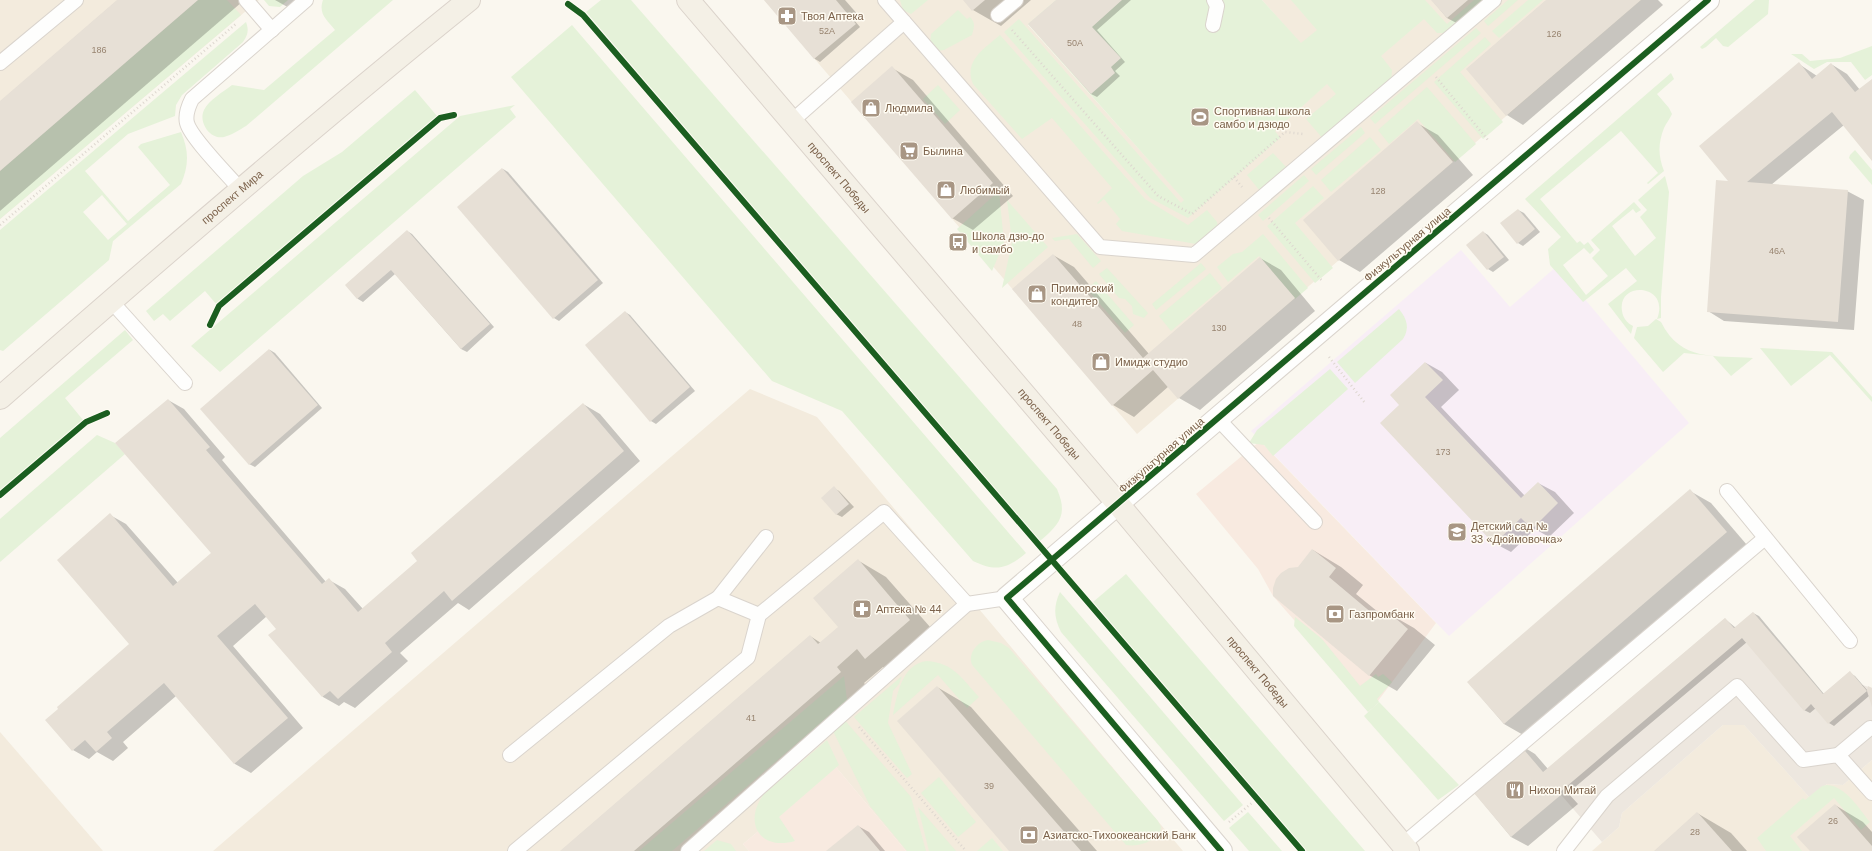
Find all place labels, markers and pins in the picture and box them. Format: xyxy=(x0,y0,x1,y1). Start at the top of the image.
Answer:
pharmacy icon: Твоя Аптека xyxy=(776,5,798,27)
place label: Твоя Аптека xyxy=(801,10,864,22)
shop icon: Людмила xyxy=(860,97,882,119)
place label: Людмила xyxy=(885,102,934,114)
place label: Спортивная школа самбо и дзюдо xyxy=(1214,105,1311,130)
sports icon: Спортивная школа самбо и дзюдо xyxy=(1189,106,1211,128)
supermarket icon: Былина xyxy=(898,140,920,162)
place label: Былина xyxy=(923,145,964,157)
shop icon: Любимый xyxy=(935,179,957,201)
place label: Любимый xyxy=(960,184,1010,196)
place label: Школа дзю-до и самбо xyxy=(972,230,1044,255)
bus stop icon: Школа дзю-до и самбо xyxy=(947,231,969,253)
place label: Приморский кондитер xyxy=(1051,282,1114,307)
shop icon: Приморский кондитер xyxy=(1026,283,1048,305)
shop icon: Имидж студио xyxy=(1090,351,1112,373)
place label: Имидж студио xyxy=(1115,356,1188,368)
place label: Детский сад № 33 «Дюймовочка» xyxy=(1471,520,1563,545)
school or university icon: Детский сад № 33 «Дюймовочка» xyxy=(1446,521,1468,543)
pharmacy icon: Аптека № 44 xyxy=(851,598,873,620)
place label: Аптека № 44 xyxy=(876,603,942,615)
bank icon: Газпромбанк xyxy=(1324,603,1346,625)
place label: Газпромбанк xyxy=(1349,608,1414,620)
restaurant icon: Нихон Митай xyxy=(1504,779,1526,801)
place label: Нихон Митай xyxy=(1529,784,1596,796)
bank icon: Азиатско-Тихоокеанский Банк xyxy=(1018,824,1040,846)
place label: Азиатско-Тихоокеанский Банк xyxy=(1043,829,1196,841)

